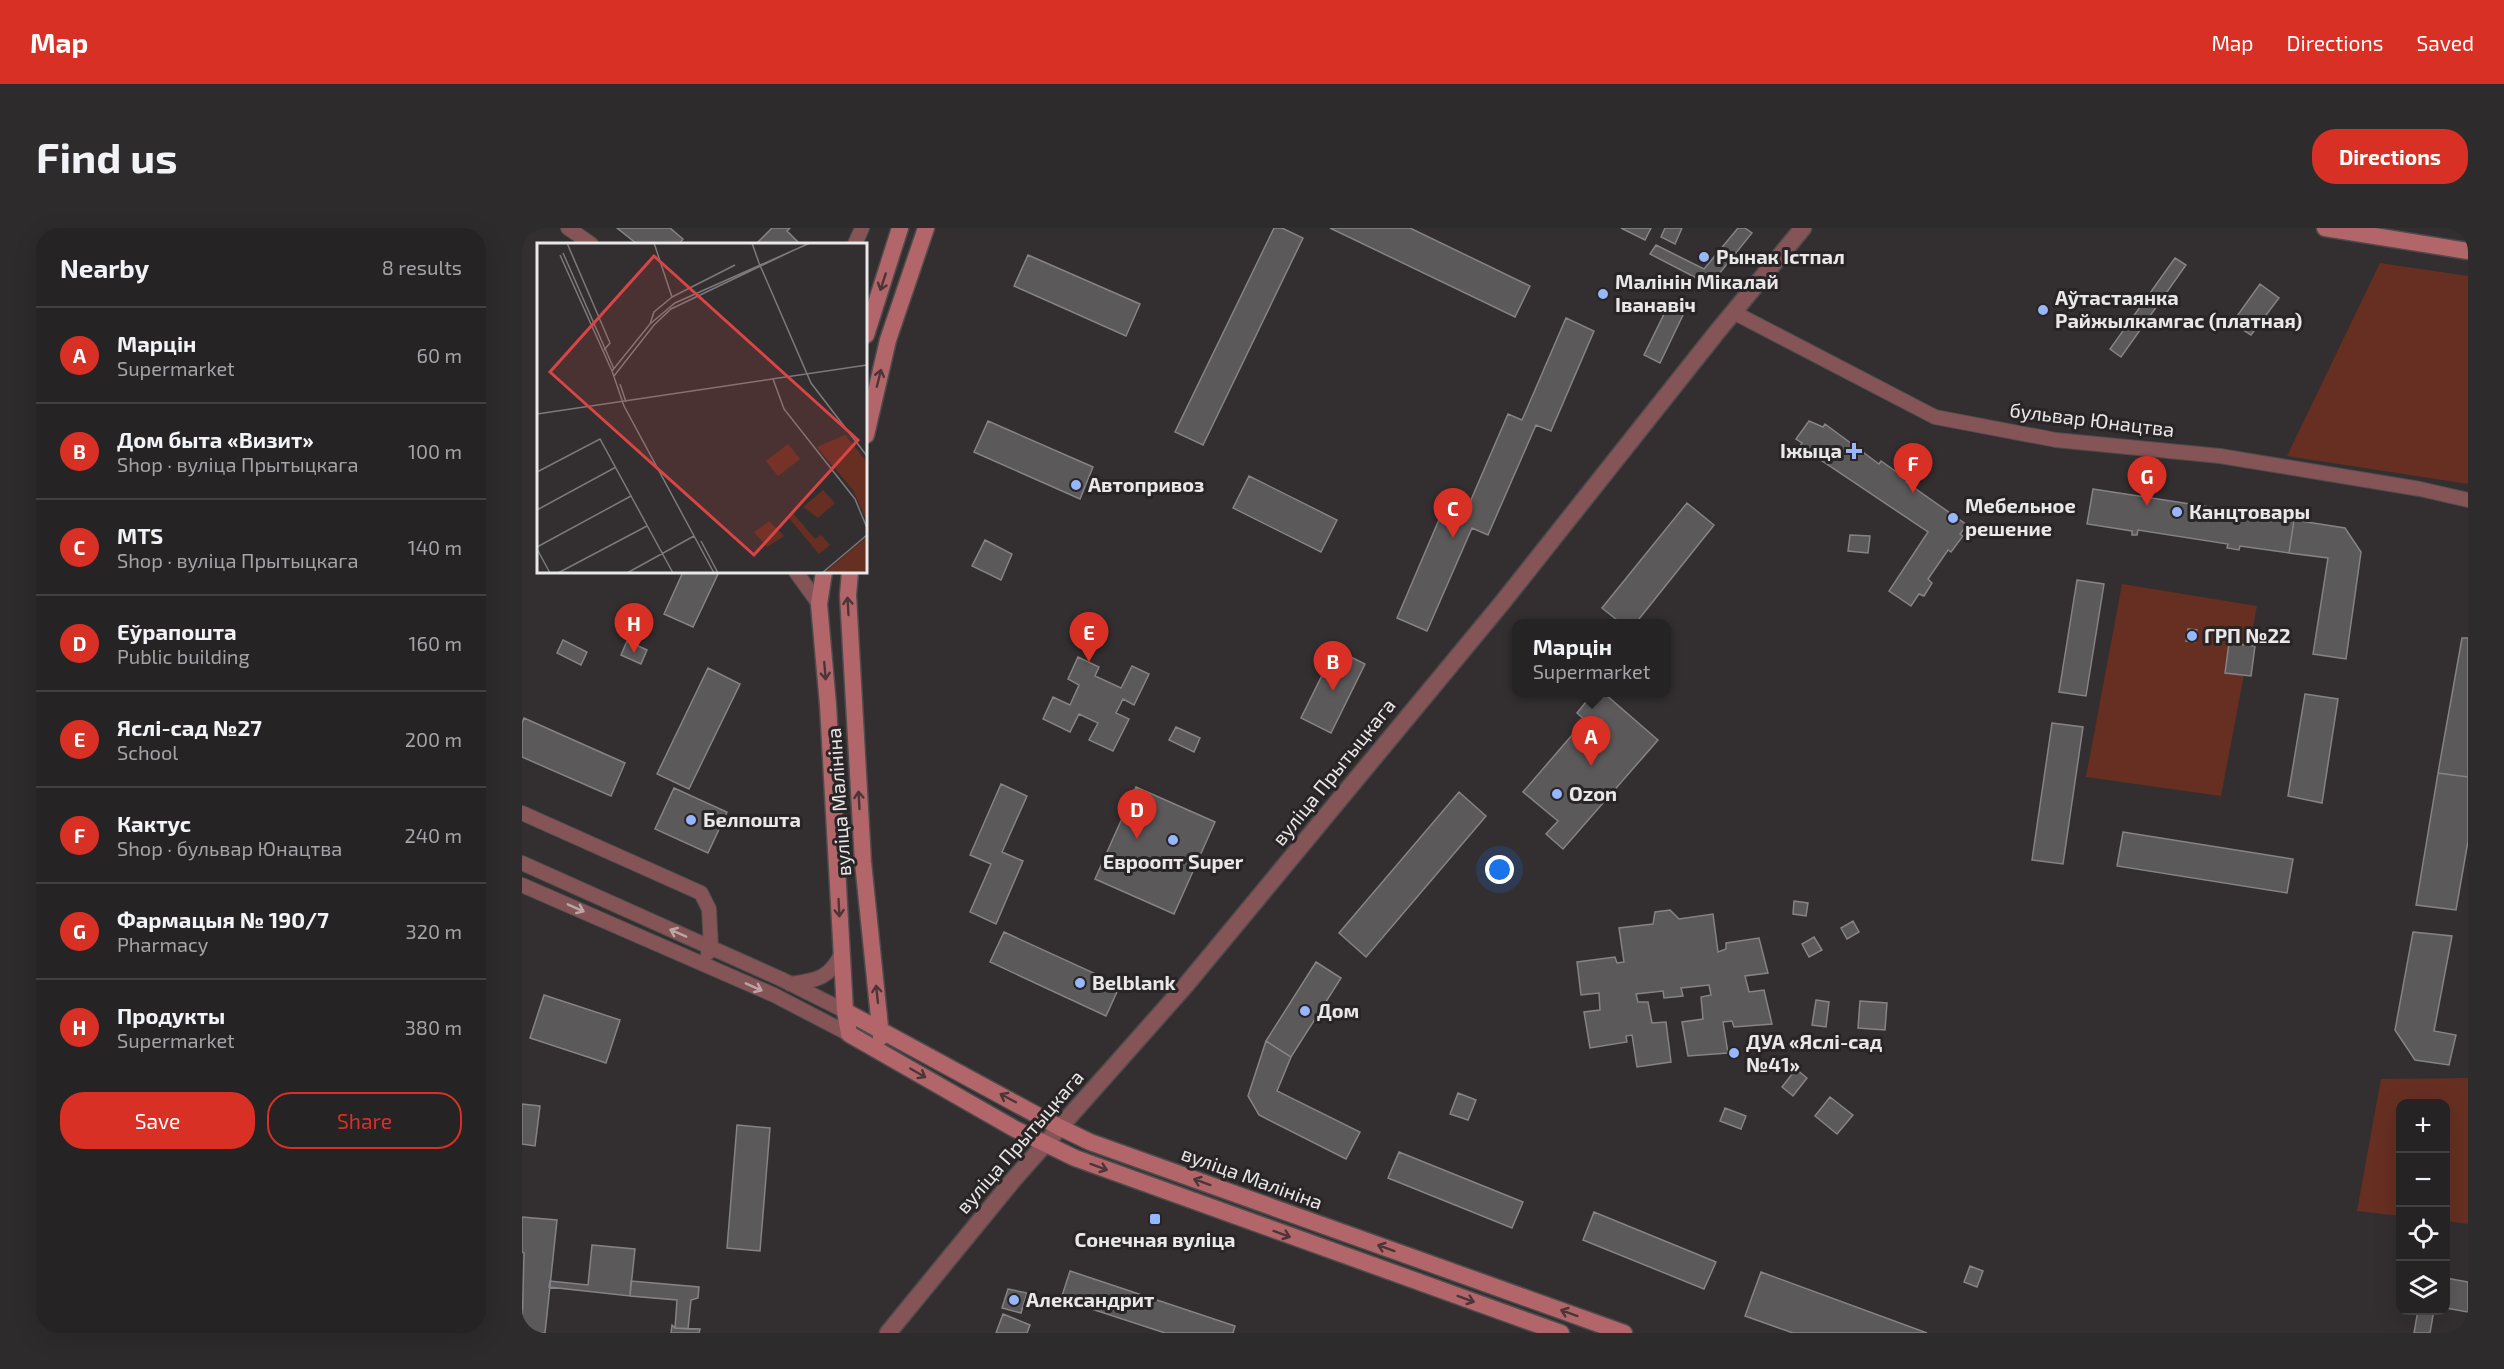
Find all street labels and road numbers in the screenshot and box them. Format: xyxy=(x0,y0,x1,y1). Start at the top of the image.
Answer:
street label: бульвар Юнацтва xyxy=(2008,397,2176,442)
street label: вуліца Прытыцкага xyxy=(1267,693,1401,850)
street label: вуліца Малініна xyxy=(821,727,856,877)
street label: вуліца Прытыцкага xyxy=(950,1065,1089,1219)
street label: вуліца Малініна xyxy=(1178,1140,1326,1215)

